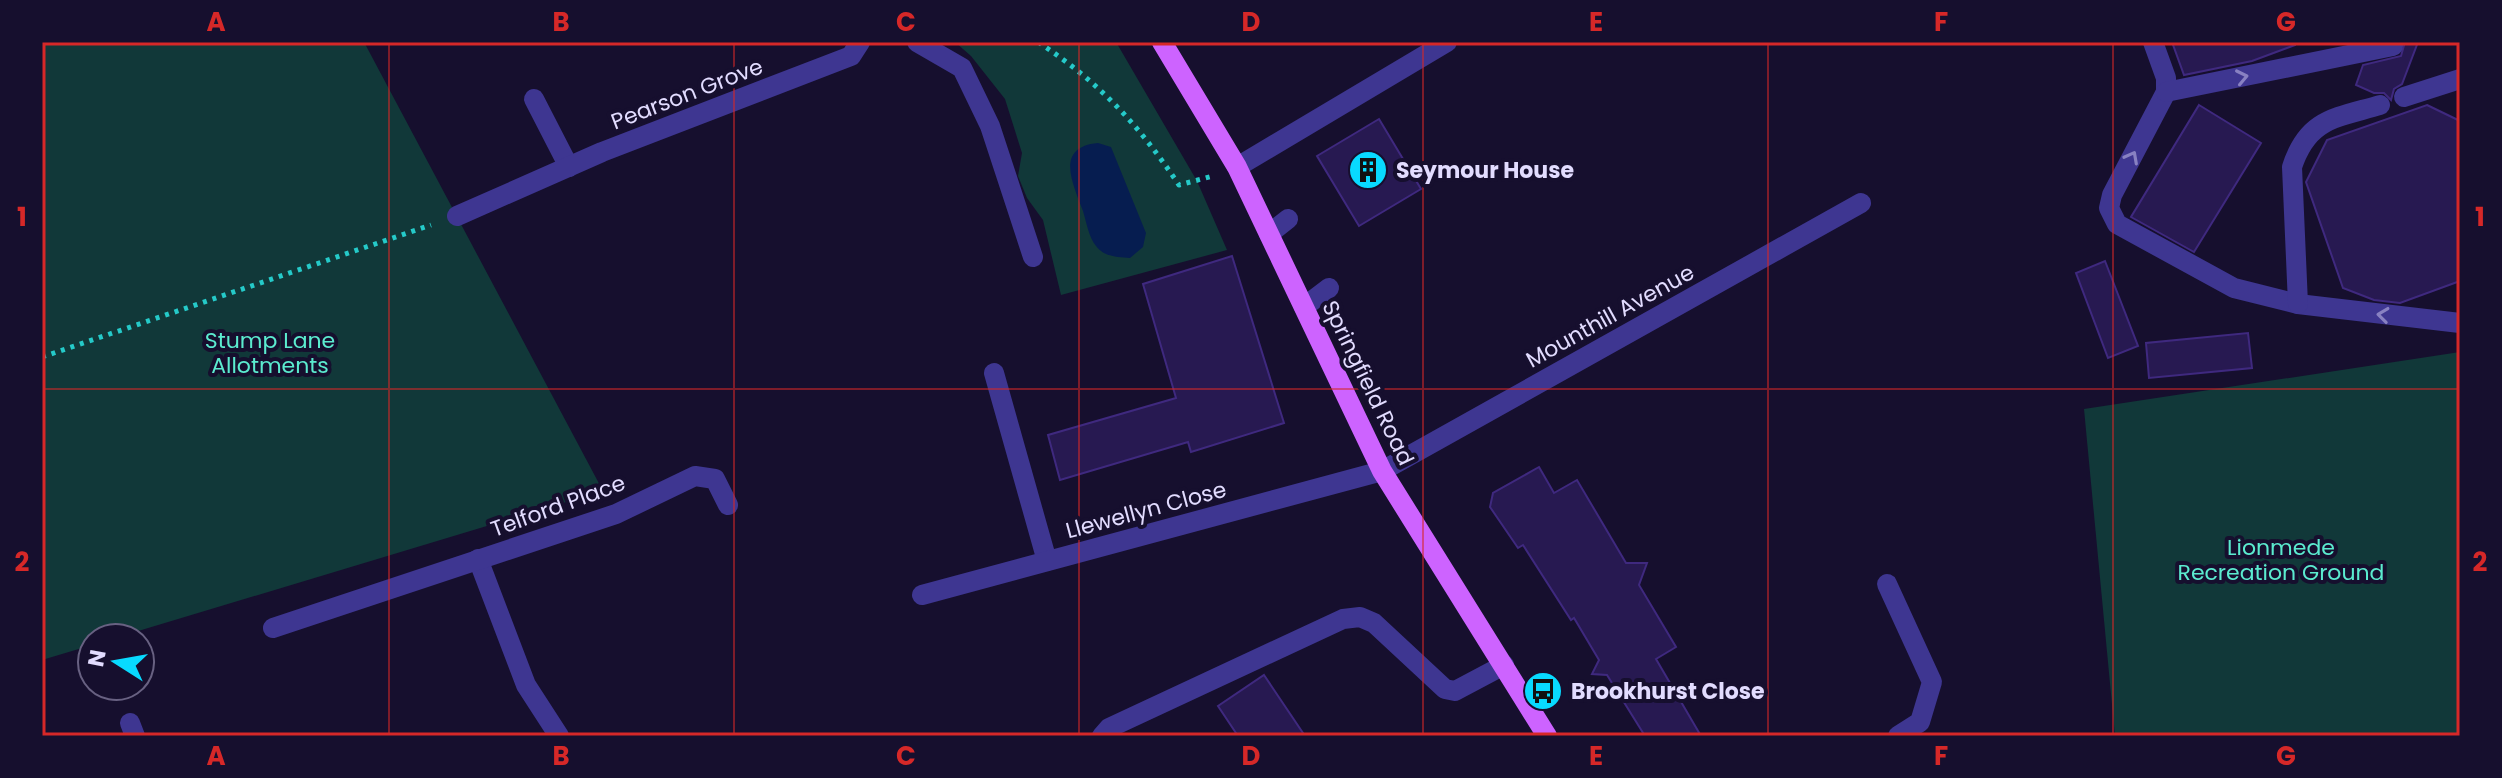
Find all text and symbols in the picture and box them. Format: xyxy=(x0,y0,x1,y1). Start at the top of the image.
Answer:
text: A xyxy=(206,4,226,40)
text: B xyxy=(552,4,570,40)
text: C xyxy=(896,4,916,40)
text: D xyxy=(1242,4,1261,40)
text: E xyxy=(1589,4,1603,40)
text: F xyxy=(1934,4,1948,40)
text: G xyxy=(2276,4,2296,40)
street label: Pearson Grove xyxy=(607,51,767,137)
one-way arrow xyxy=(2236,69,2249,86)
building icon: Seymour House xyxy=(1347,149,1389,191)
one-way arrow xyxy=(2122,151,2137,166)
place label: Seymour House xyxy=(1396,155,1574,186)
text: 1 xyxy=(17,199,27,235)
text: 1 xyxy=(2475,199,2485,235)
street label: Mounthill Avenue xyxy=(1520,257,1700,375)
street label: Springfield Road xyxy=(1315,295,1421,471)
one-way arrow xyxy=(2376,307,2389,324)
park label: Stump Lane Allotments xyxy=(205,325,335,381)
street label: Telford Place xyxy=(486,467,630,545)
street label: Llewellyn Close xyxy=(1062,474,1230,546)
park label: Lionmede Recreation Ground xyxy=(2178,532,2384,588)
text: 2 xyxy=(15,544,30,580)
text: 2 xyxy=(2473,544,2488,580)
north arrow xyxy=(76,622,156,702)
text: N xyxy=(80,647,114,669)
bus stop icon: Brookhurst Close xyxy=(1522,670,1564,712)
place label: Brookhurst Close xyxy=(1571,676,1765,707)
text: A xyxy=(206,738,226,774)
text: B xyxy=(552,738,570,774)
text: C xyxy=(896,738,916,774)
text: D xyxy=(1242,738,1261,774)
text: E xyxy=(1589,738,1603,774)
text: F xyxy=(1934,738,1948,774)
text: G xyxy=(2276,738,2296,774)

